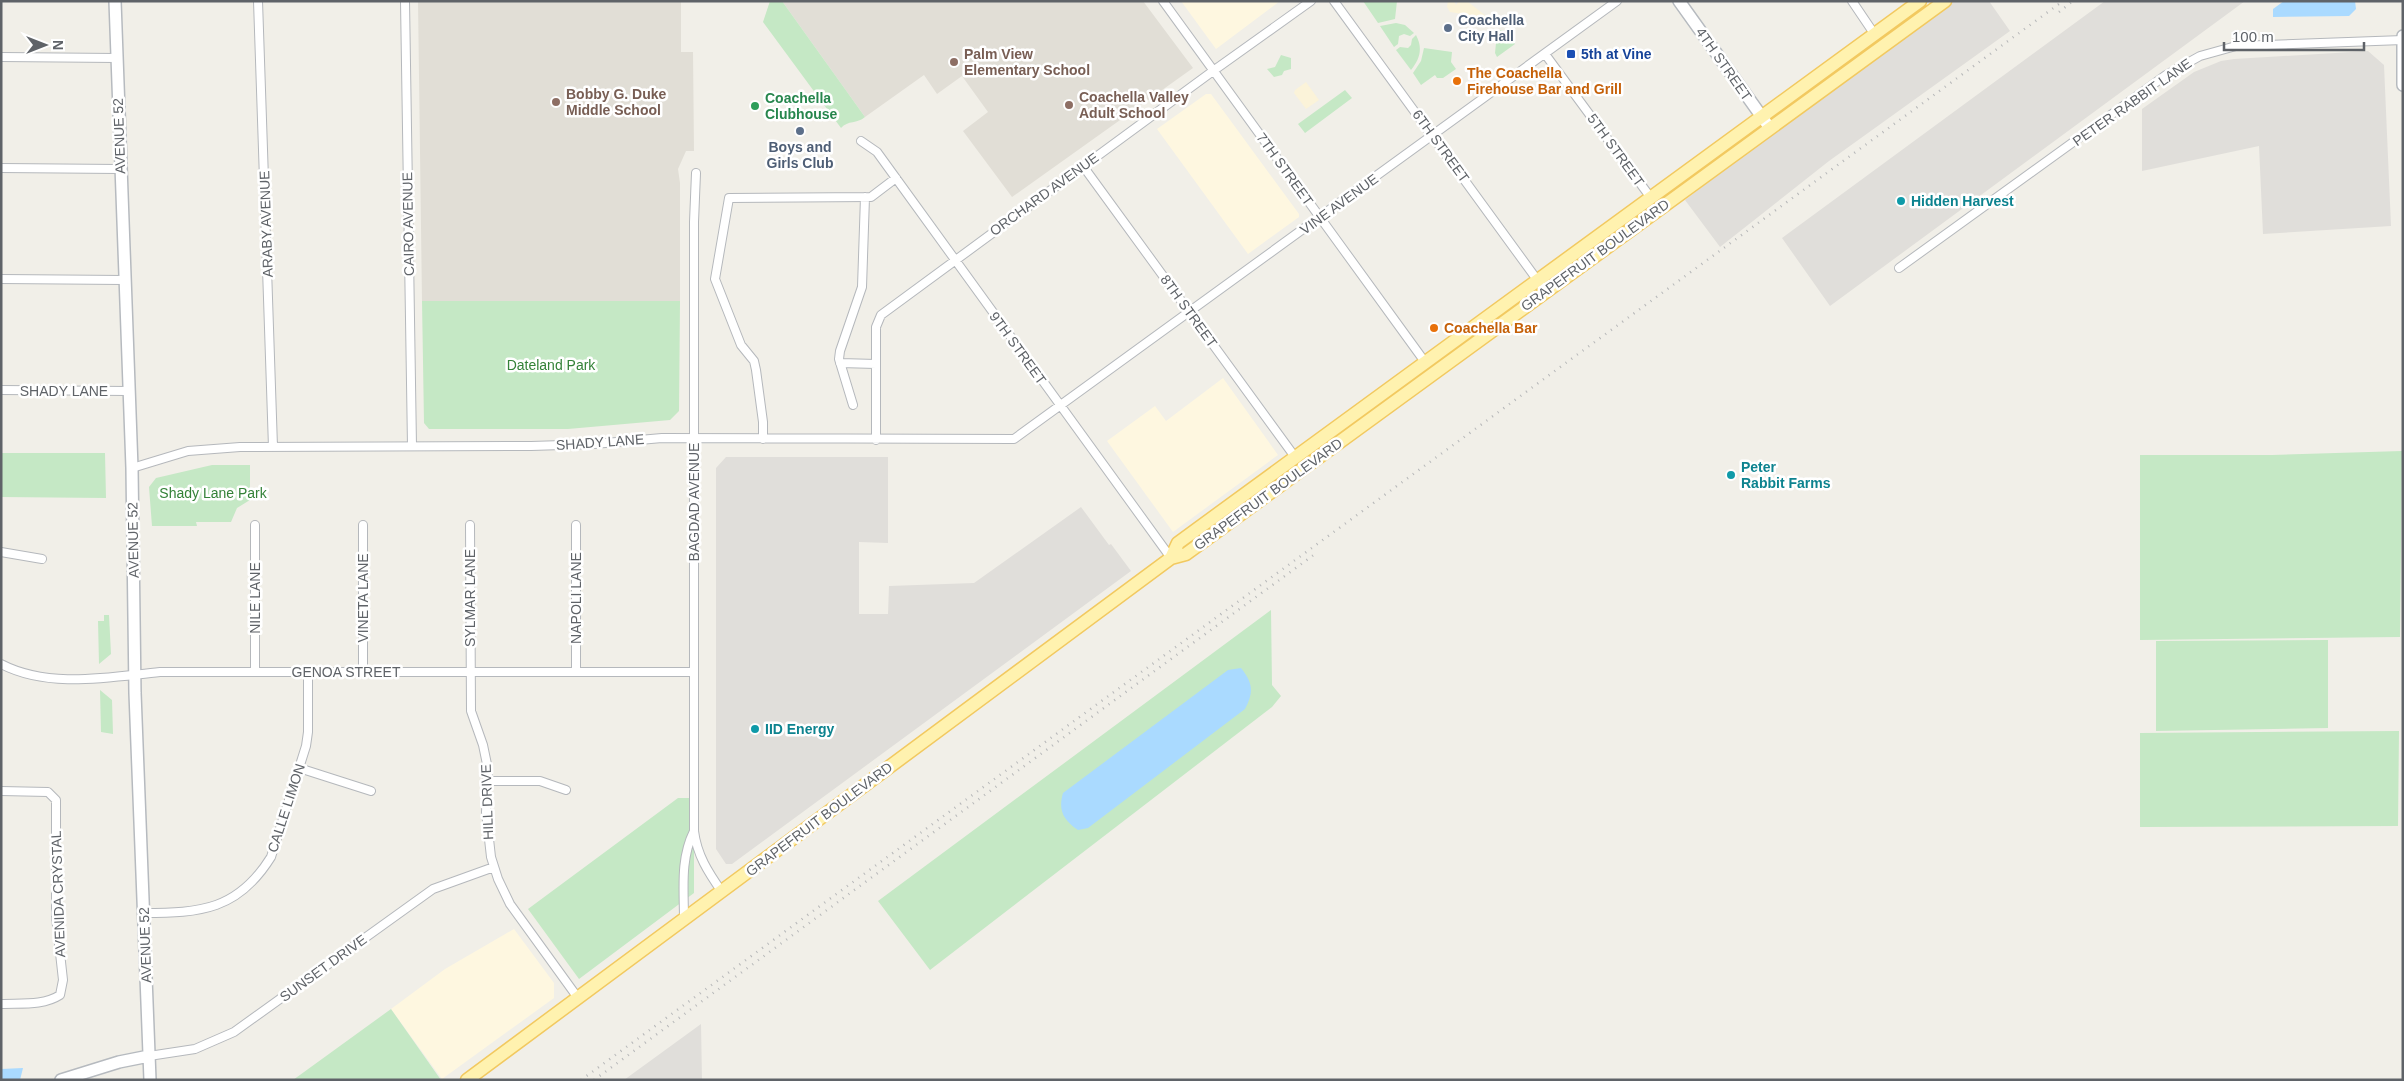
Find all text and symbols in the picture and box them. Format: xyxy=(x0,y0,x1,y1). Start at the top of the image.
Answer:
place label: Coachella City Hall xyxy=(1458,12,1524,44)
north arrow xyxy=(20,20,70,70)
scale bar xyxy=(2224,20,2364,52)
marker: Coachella City Hall xyxy=(1442,22,1454,34)
street label: 4TH STREET xyxy=(1693,24,1755,104)
text: 100 m xyxy=(2232,28,2274,45)
text: N xyxy=(50,40,66,50)
place label: Palm View Elementary School xyxy=(964,46,1090,78)
place label: 5th at Vine xyxy=(1581,46,1652,62)
marker: 5th at Vine xyxy=(1565,48,1577,60)
street label: PETER RABBIT LANE xyxy=(2070,55,2194,149)
marker: Palm View Elementary School xyxy=(948,56,960,68)
place label: The Coachella Firehouse Bar and Grill xyxy=(1467,65,1622,97)
marker: The Coachella Firehouse Bar and Grill xyxy=(1451,75,1463,87)
place label: Bobby G. Duke Middle School xyxy=(566,86,667,118)
place label: Coachella Valley Adult School xyxy=(1079,89,1189,121)
place label: Coachella Clubhouse xyxy=(765,90,838,122)
marker: Bobby G. Duke Middle School xyxy=(550,96,562,108)
street label: AVENUE 52 xyxy=(110,98,128,174)
marker: Coachella Valley Adult School xyxy=(1063,99,1075,111)
marker: Coachella Clubhouse xyxy=(749,100,761,112)
street label: 6TH STREET xyxy=(1409,107,1473,186)
street label: 5TH STREET xyxy=(1584,111,1648,190)
marker: Boys and Girls Club xyxy=(794,125,806,137)
street label: 7TH STREET xyxy=(1253,130,1317,209)
place label: Boys and Girls Club xyxy=(767,139,833,171)
street label: ORCHARD AVENUE xyxy=(987,149,1101,239)
street label: ARABY AVENUE xyxy=(256,170,276,278)
street label: VINE AVENUE xyxy=(1297,170,1381,238)
street label: CAIRO AVENUE xyxy=(399,172,417,276)
place label: Hidden Harvest xyxy=(1911,193,2014,209)
marker: Hidden Harvest xyxy=(1895,195,1907,207)
street label: GRAPEFRUIT BOULEVARD xyxy=(1518,196,1672,314)
street label: 8TH STREET xyxy=(1157,272,1221,351)
street label: 9TH STREET xyxy=(986,309,1050,388)
place label: Coachella Bar xyxy=(1444,320,1538,336)
marker: Coachella Bar xyxy=(1428,322,1440,334)
park label: Dateland Park xyxy=(507,357,596,373)
street label: SHADY LANE xyxy=(20,383,108,399)
street label: SHADY LANE xyxy=(555,431,645,453)
street label: GRAPEFRUIT BOULEVARD xyxy=(1191,435,1345,553)
street label: BAGDAD AVENUE xyxy=(686,443,702,561)
place label: Peter Rabbit Farms xyxy=(1741,459,1831,491)
marker: Peter Rabbit Farms xyxy=(1725,469,1737,481)
park label: Shady Lane Park xyxy=(159,485,268,501)
street label: AVENUE 52 xyxy=(124,502,142,578)
street label: SYLMAR LANE xyxy=(462,549,478,647)
street label: NAPOLI LANE xyxy=(568,552,584,644)
street label: VINETA LANE xyxy=(355,553,371,643)
street label: NILE LANE xyxy=(247,562,263,634)
street label: GENOA STREET xyxy=(292,664,401,680)
place label: IID Energy xyxy=(765,721,834,737)
marker: IID Energy xyxy=(749,723,761,735)
street label: GRAPEFRUIT BOULEVARD xyxy=(743,759,895,879)
street label: CALLE LIMON xyxy=(264,761,308,855)
street label: HILL DRIVE xyxy=(478,764,496,840)
street label: AVENIDA CRYSTAL xyxy=(48,830,68,958)
street label: AVENUE 52 xyxy=(136,907,154,983)
street label: SUNSET DRIVE xyxy=(277,931,369,1005)

